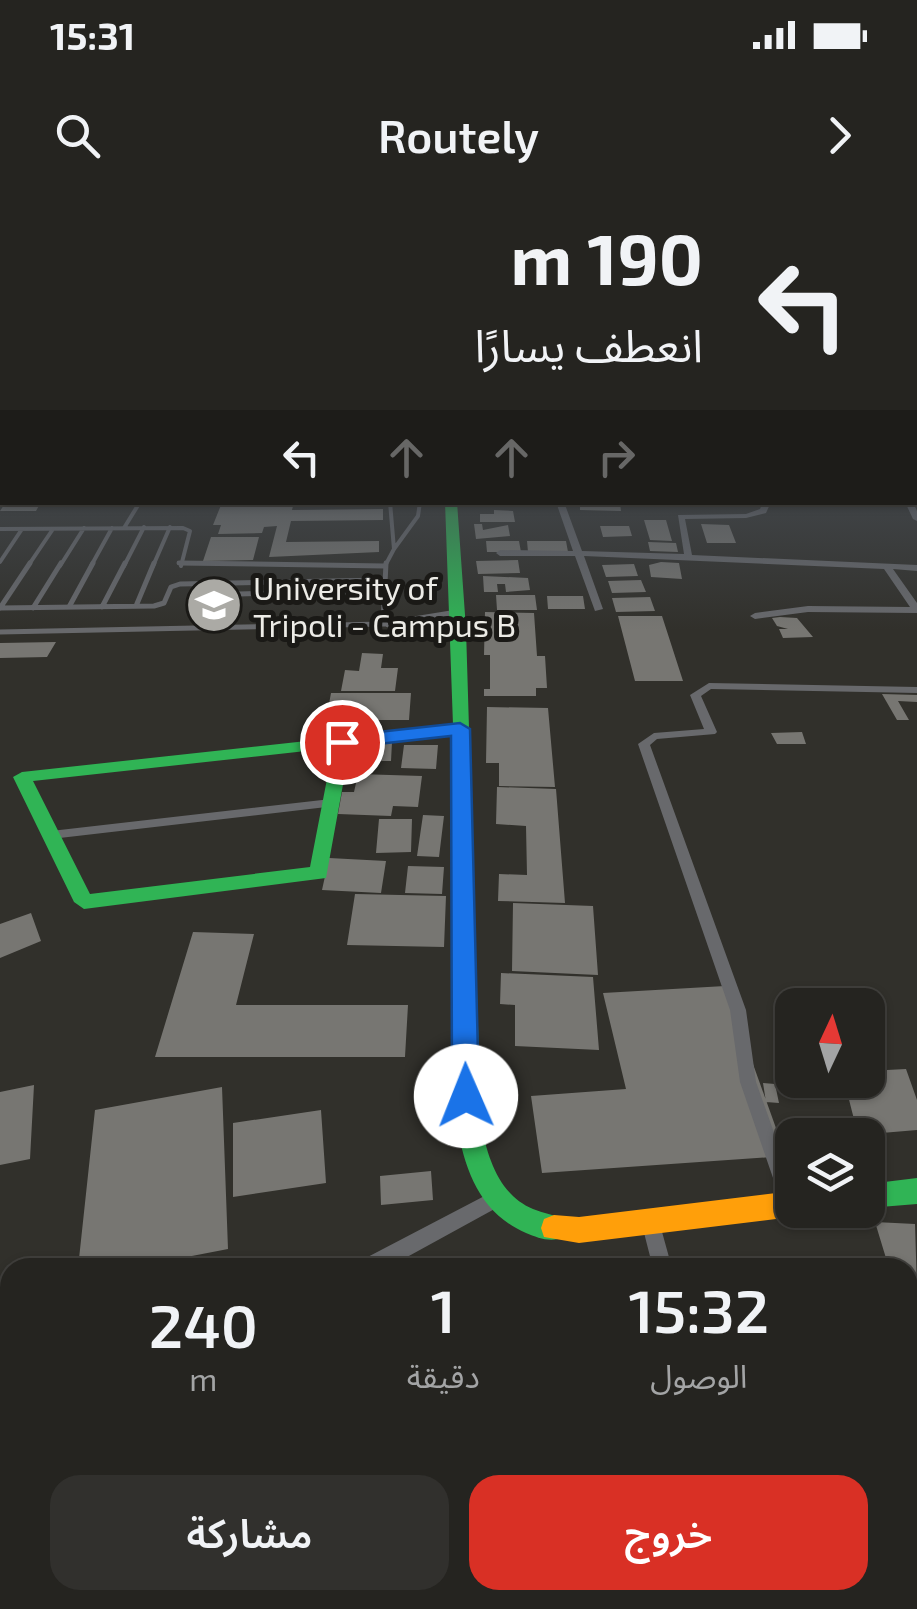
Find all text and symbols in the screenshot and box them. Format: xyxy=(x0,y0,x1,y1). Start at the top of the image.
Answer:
text: 15:31 xyxy=(50,12,135,58)
icon: search xyxy=(50,108,105,163)
text: Routely xyxy=(378,108,539,162)
icon: forward xyxy=(812,108,867,163)
text: 190 m xyxy=(510,215,703,299)
icon: left xyxy=(738,240,868,370)
text: انعطف يسارًا xyxy=(474,317,703,371)
icon: left xyxy=(274,430,329,485)
icon: ahead xyxy=(379,430,434,485)
icon: ahead xyxy=(484,430,539,485)
icon: right xyxy=(589,430,644,485)
place label: University of Tripoli - Campus B xyxy=(253,568,516,643)
school or university icon: University of Tripoli - Campus B xyxy=(184,575,244,635)
pin xyxy=(300,700,385,785)
icon: arrive xyxy=(315,715,370,770)
north arrow xyxy=(775,988,885,1098)
map controls xyxy=(775,988,885,1228)
position arrow xyxy=(414,1044,518,1148)
button: layers xyxy=(775,1118,885,1228)
text: 1 xyxy=(431,1273,456,1345)
text: 15:32 xyxy=(628,1273,769,1345)
text: 240 xyxy=(149,1288,258,1360)
text: دقيقة xyxy=(407,1356,480,1394)
text: الوصول xyxy=(650,1356,747,1394)
text: m xyxy=(189,1359,217,1397)
button: مشاركة xyxy=(50,1475,449,1590)
button: خروج xyxy=(469,1475,868,1590)

